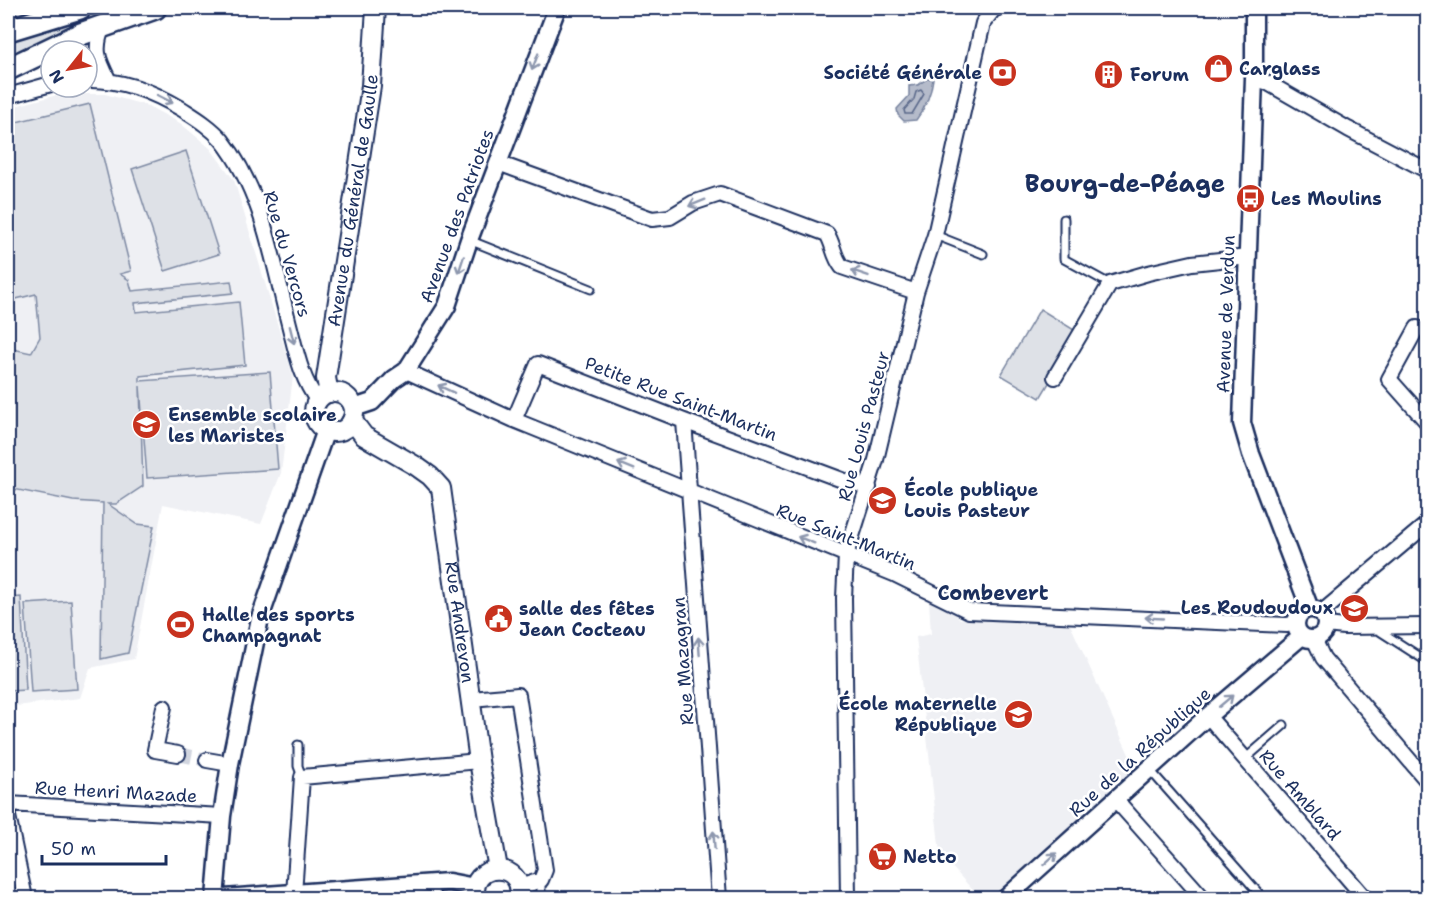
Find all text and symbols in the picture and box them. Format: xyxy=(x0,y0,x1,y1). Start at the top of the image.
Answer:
north arrow xyxy=(39,39,99,99)
one-way arrow xyxy=(529,52,540,71)
shop icon: Carglass xyxy=(1202,53,1234,85)
bank icon: Société Générale xyxy=(987,57,1019,89)
place label: Carglass xyxy=(1239,57,1320,81)
building icon: Forum xyxy=(1093,59,1125,91)
place label: Société Générale xyxy=(823,61,982,85)
place label: Forum xyxy=(1130,63,1190,87)
text: N xyxy=(44,66,69,87)
street label: Avenue du Général de Gaulle xyxy=(322,73,384,328)
one-way arrow xyxy=(155,94,173,106)
street label: Avenue des Patriotes xyxy=(414,126,500,306)
district label: Bourg-de-Péage xyxy=(1025,168,1225,200)
bus stop icon: Les Moulins xyxy=(1234,183,1266,215)
place label: Les Moulins xyxy=(1271,187,1382,211)
street label: Rue du Vercors xyxy=(257,188,317,320)
one-way arrow xyxy=(688,198,707,209)
street label: Avenue de Verdun xyxy=(1211,235,1241,393)
one-way arrow xyxy=(454,255,465,274)
one-way arrow xyxy=(851,267,870,278)
one-way arrow xyxy=(286,325,298,344)
street label: Rue Louis Pasteur xyxy=(832,348,896,504)
street label: Petite Rue Saint-Martin xyxy=(581,351,781,447)
one-way arrow xyxy=(438,383,456,395)
place label: Ensemble scolaire les Maristes xyxy=(168,403,337,448)
school or university icon: Ensemble scolaire les Maristes xyxy=(131,409,163,441)
one-way arrow xyxy=(617,460,635,471)
place label: École publique Louis Pasteur xyxy=(904,476,1039,523)
school or university icon: École publique Louis Pasteur xyxy=(867,484,899,516)
street label: Rue Saint-Martin xyxy=(773,498,919,576)
one-way arrow xyxy=(798,533,816,544)
street label: Rue Andrevon xyxy=(439,560,480,685)
district label: Combevert xyxy=(938,580,1049,606)
school or university icon: Les Roudoudoux xyxy=(1338,592,1370,624)
street label: Rue Mazagran xyxy=(667,596,699,726)
place label: Les Roudoudoux xyxy=(1181,596,1333,620)
place label: salle des fêtes Jean Cocteau xyxy=(519,597,655,642)
place label: Halle des sports Champagnat xyxy=(202,603,355,648)
public building icon: salle des fêtes Jean Cocteau xyxy=(482,603,514,635)
sports icon: Halle des sports Champagnat xyxy=(165,609,197,641)
one-way arrow xyxy=(1145,613,1165,624)
one-way arrow xyxy=(694,636,705,656)
street label: Rue de la République xyxy=(1064,682,1216,822)
place label: École maternelle République xyxy=(839,690,997,737)
one-way arrow xyxy=(1218,694,1234,707)
school or university icon: École maternelle République xyxy=(1002,698,1034,730)
street label: Rue Amblard xyxy=(1254,744,1346,846)
street label: Rue Henri Mazade xyxy=(34,776,198,808)
scale bar xyxy=(42,828,166,866)
one-way arrow xyxy=(708,831,719,851)
text: 50 m xyxy=(51,837,96,861)
supermarket icon: Netto xyxy=(866,841,898,873)
place label: Netto xyxy=(903,845,957,869)
one-way arrow xyxy=(1042,852,1057,866)

